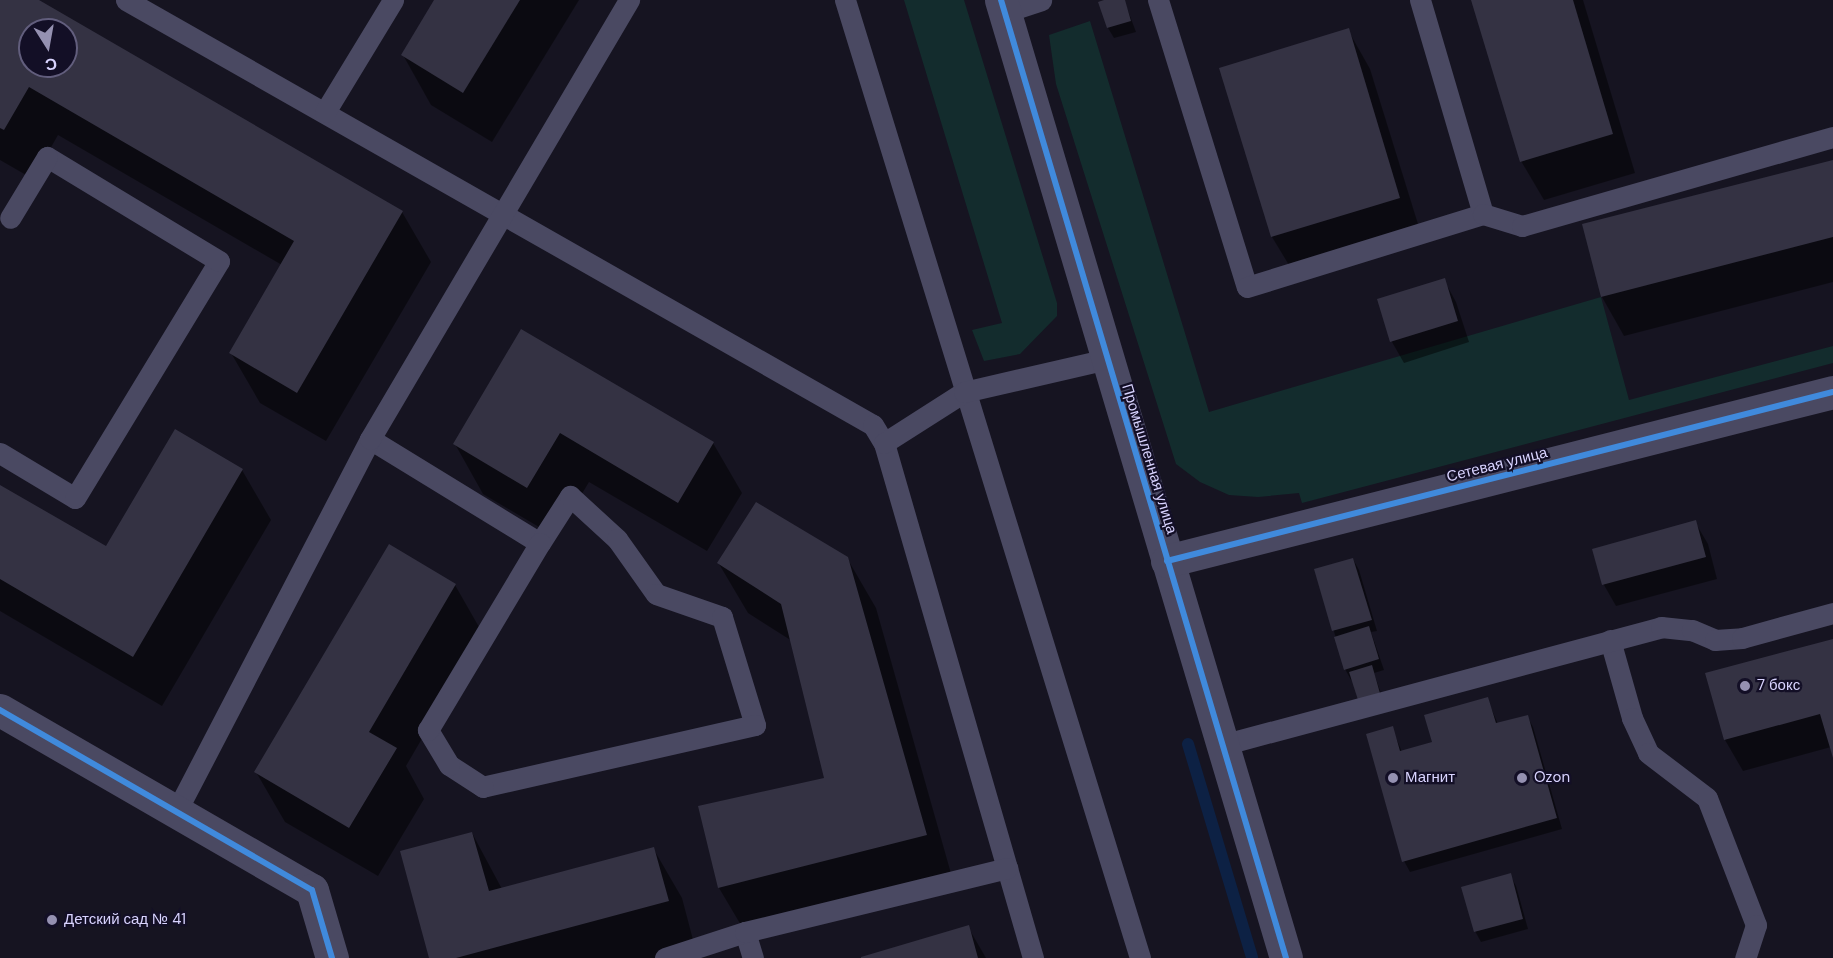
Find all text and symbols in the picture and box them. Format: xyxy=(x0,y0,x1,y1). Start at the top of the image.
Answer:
north arrow xyxy=(18,18,78,78)
text: С xyxy=(43,53,59,76)
street label: Промышленная улица xyxy=(1118,382,1180,536)
street label: Сетевая улица xyxy=(1445,444,1549,486)
place label: 7 бокс xyxy=(1757,677,1800,695)
marker: 7 бокс xyxy=(1738,679,1752,693)
place label: Магнит xyxy=(1405,769,1455,787)
place label: Ozon xyxy=(1534,769,1570,787)
marker: Магнит xyxy=(1386,771,1400,785)
marker: Ozon xyxy=(1515,771,1529,785)
place label: Детский сад № 41 xyxy=(64,911,186,929)
marker: Детский сад № 41 xyxy=(45,913,59,927)

